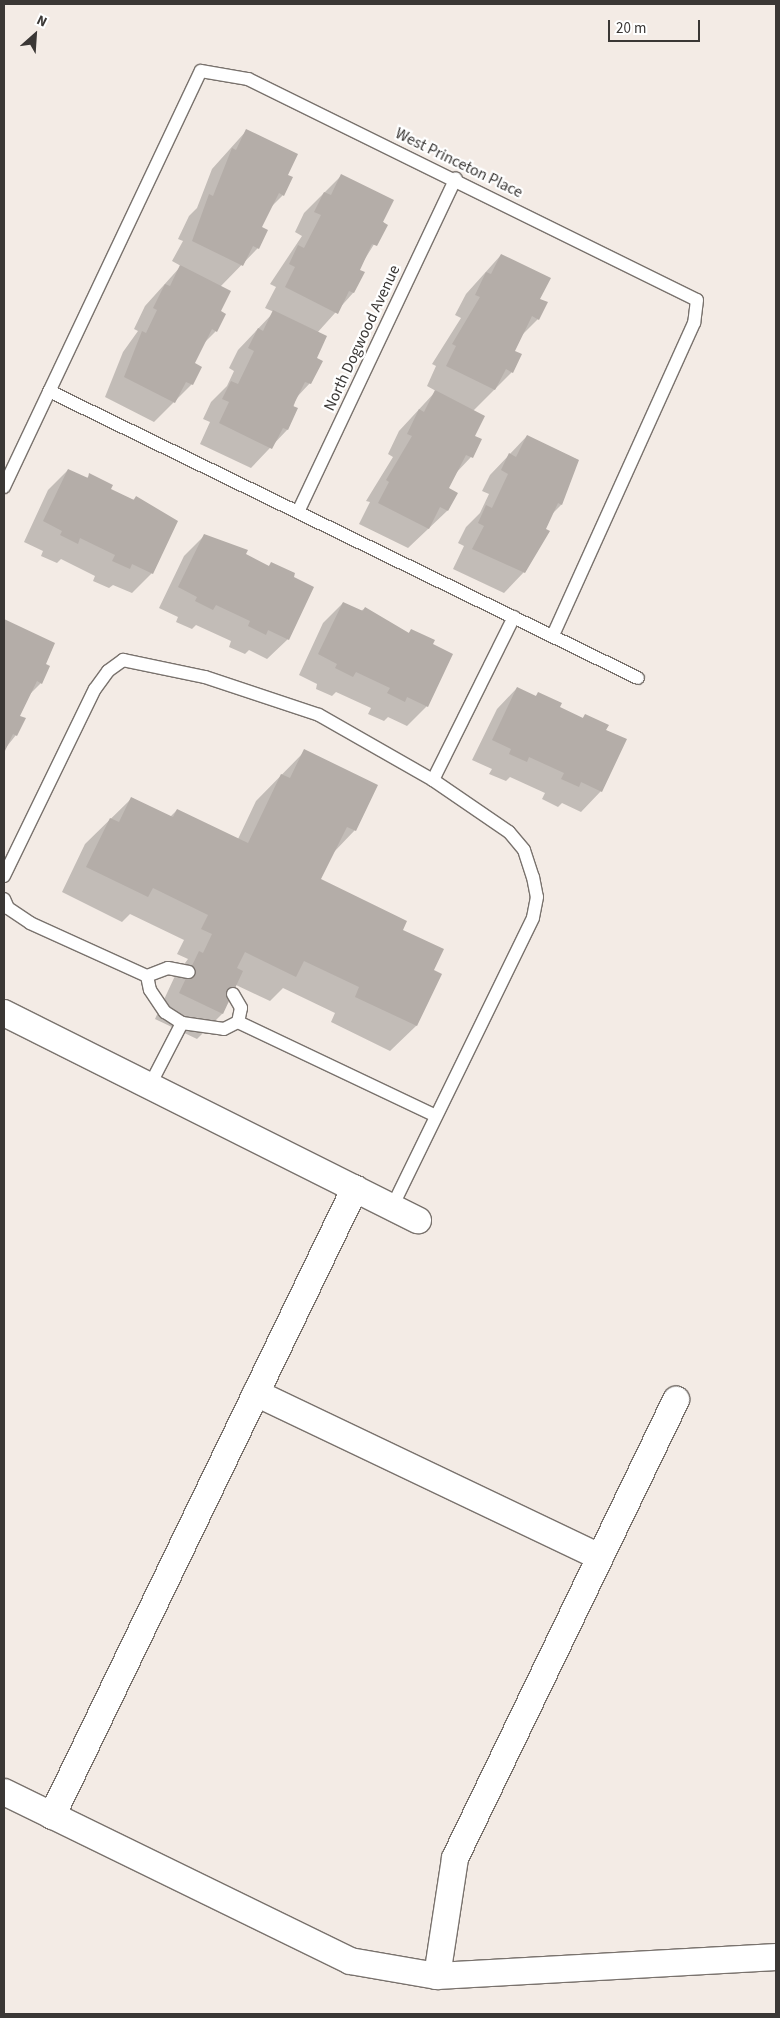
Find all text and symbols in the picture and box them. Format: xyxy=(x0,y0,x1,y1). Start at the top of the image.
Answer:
north arrow xyxy=(10,10,60,60)
text: N xyxy=(33,10,50,33)
scale bar xyxy=(610,10,702,42)
text: 20 m xyxy=(616,18,646,39)
street label: West Princeton Place xyxy=(392,124,526,202)
street label: North Dogwood Avenue xyxy=(320,262,404,414)

